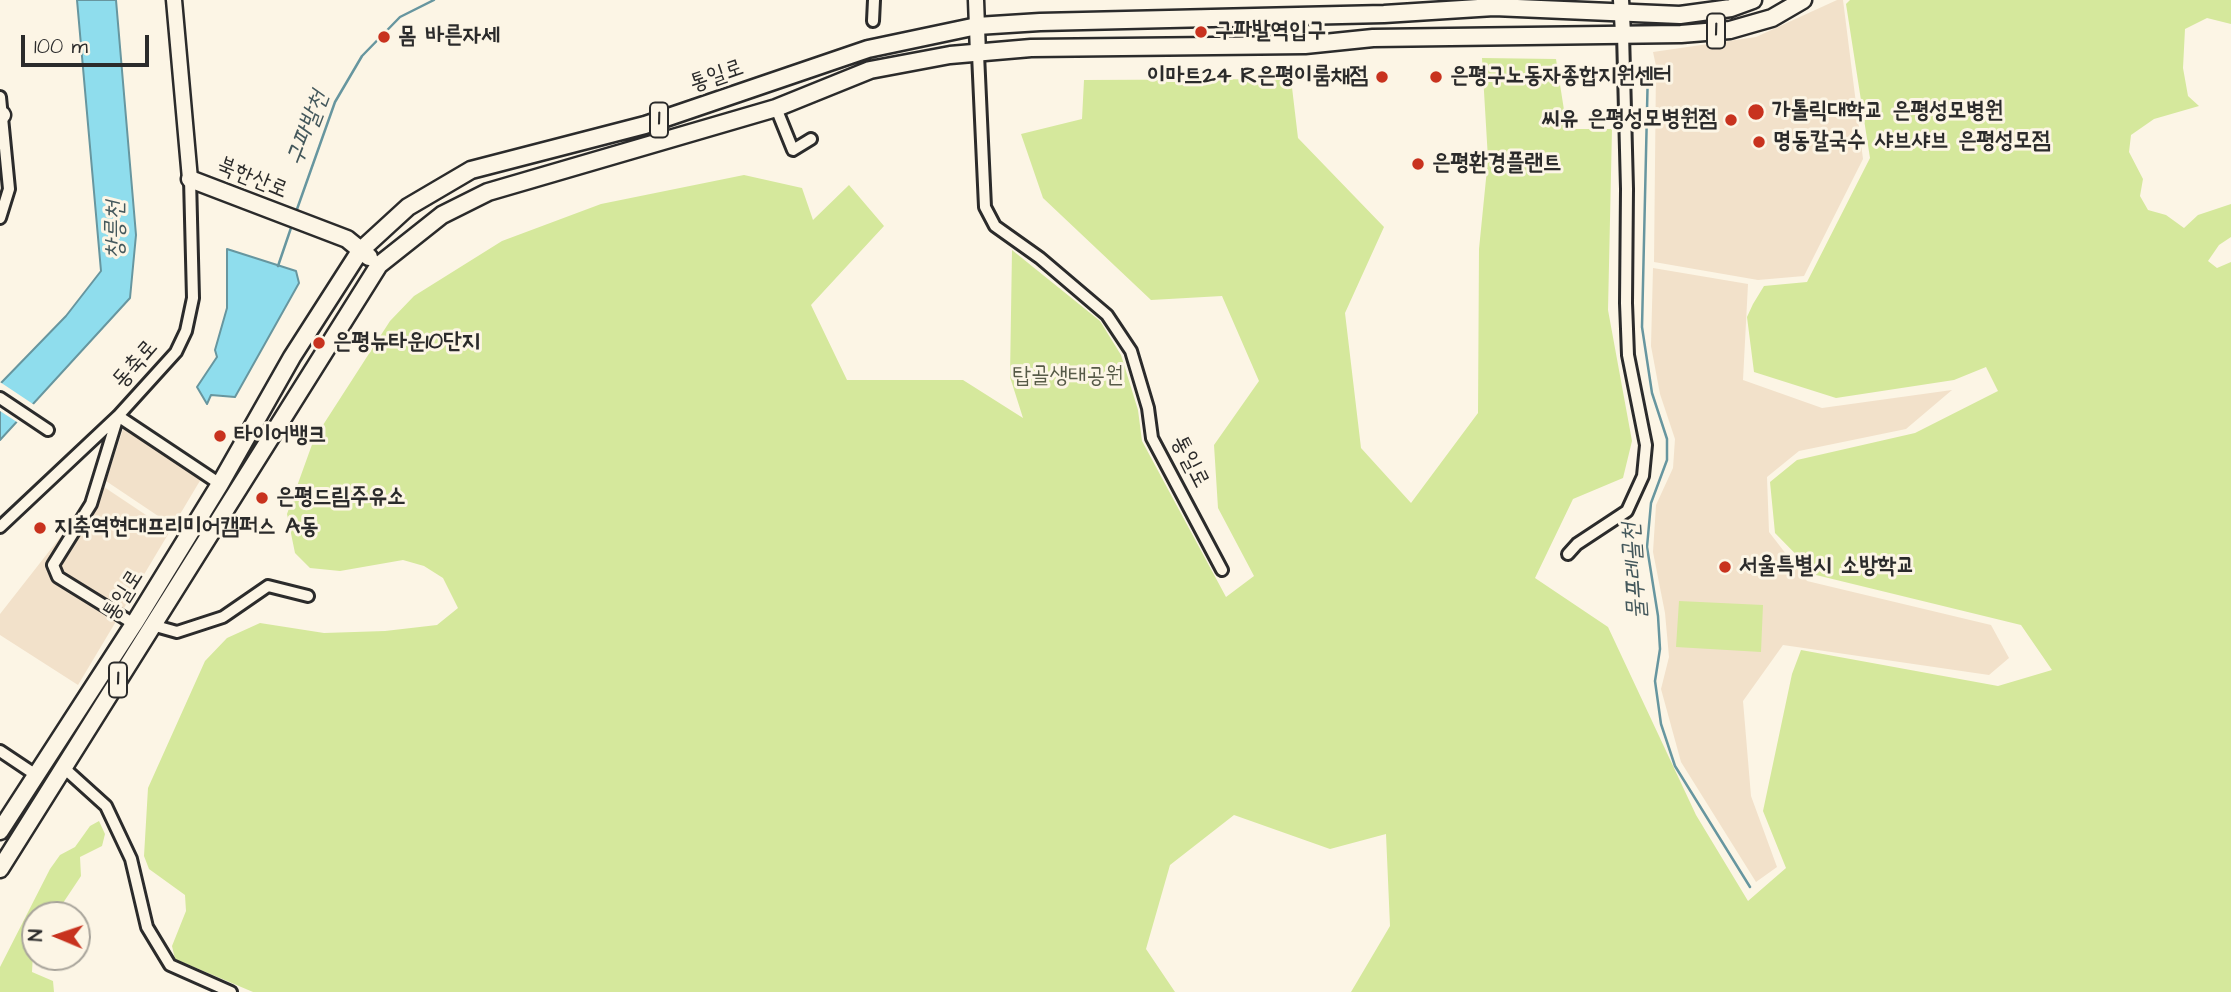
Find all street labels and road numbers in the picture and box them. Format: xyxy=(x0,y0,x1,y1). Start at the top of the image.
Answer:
road number: 1 xyxy=(1707,14,1725,48)
street label: 통일로 xyxy=(686,55,748,99)
road number: 1 xyxy=(650,102,668,138)
street label: 북한산로 xyxy=(213,152,291,206)
street label: 동축로 xyxy=(107,335,165,395)
street label: 통일로 xyxy=(1164,431,1214,493)
street label: 통일로 xyxy=(98,565,150,627)
road number: 1 xyxy=(109,662,127,698)

